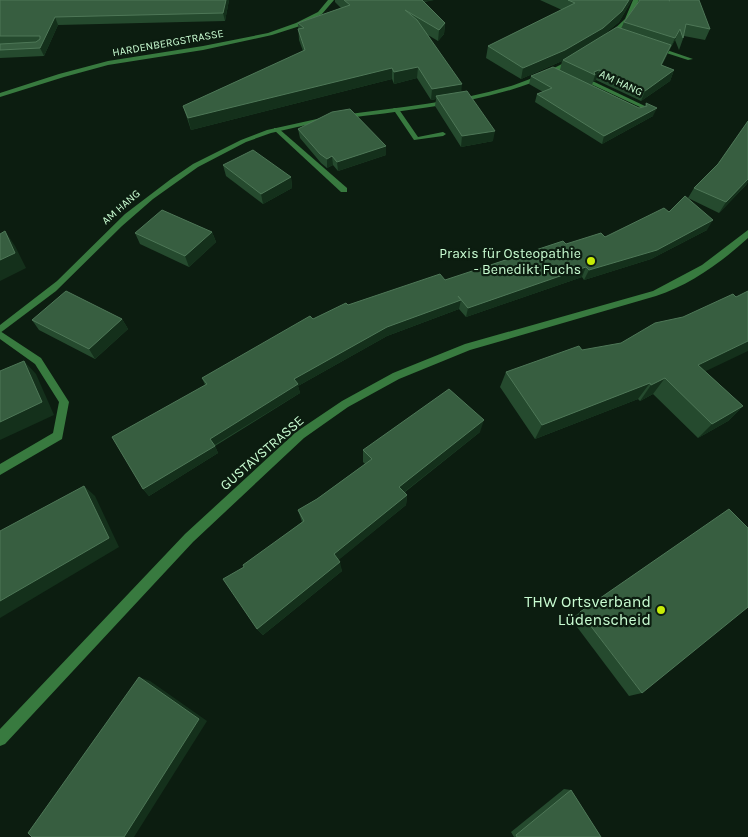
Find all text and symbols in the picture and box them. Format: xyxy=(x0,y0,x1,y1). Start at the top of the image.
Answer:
street label: HARDENBERGSTRASSE xyxy=(111,27,225,59)
street label: AM HANG xyxy=(597,67,645,99)
street label: AM HANG xyxy=(99,187,143,227)
place label: Praxis für Osteopathie - Benedikt Fuchs xyxy=(439,245,581,278)
marker: Praxis für Osteopathie - Benedikt Fuchs xyxy=(585,255,597,267)
street label: GUSTAVSTRASSE xyxy=(217,412,307,494)
place label: THW Ortsverband Lüdenscheid xyxy=(524,592,651,629)
marker: THW Ortsverband Lüdenscheid xyxy=(655,604,667,616)

